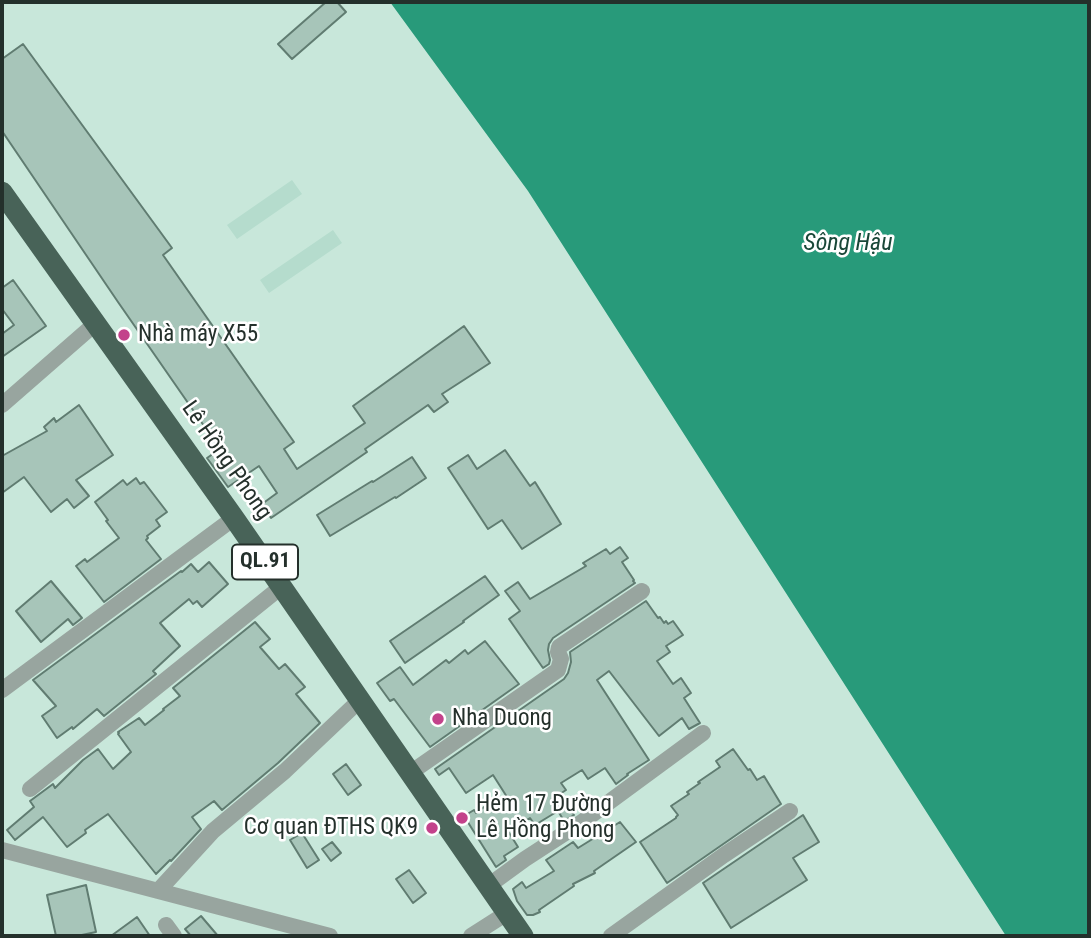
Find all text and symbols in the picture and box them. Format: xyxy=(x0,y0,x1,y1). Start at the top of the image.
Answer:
water label: Sông Hậu xyxy=(804,230,892,258)
place label: Nhà máy X55 xyxy=(138,321,258,349)
marker: Nhà máy X55 xyxy=(116,327,132,343)
street label: Lê Hồng Phong xyxy=(175,396,277,526)
road number: QL.91 xyxy=(232,544,298,580)
place label: Nha Duong xyxy=(452,705,552,733)
marker: Nha Duong xyxy=(430,711,446,727)
place label: Hẻm 17 Đường Lê Hồng Phong xyxy=(476,791,614,845)
marker: Hẻm 17 Đường Lê Hồng Phong xyxy=(454,810,470,826)
place label: Cơ quan ĐTHS QK9 xyxy=(244,814,418,842)
marker: Cơ quan ĐTHS QK9 xyxy=(424,820,440,836)

